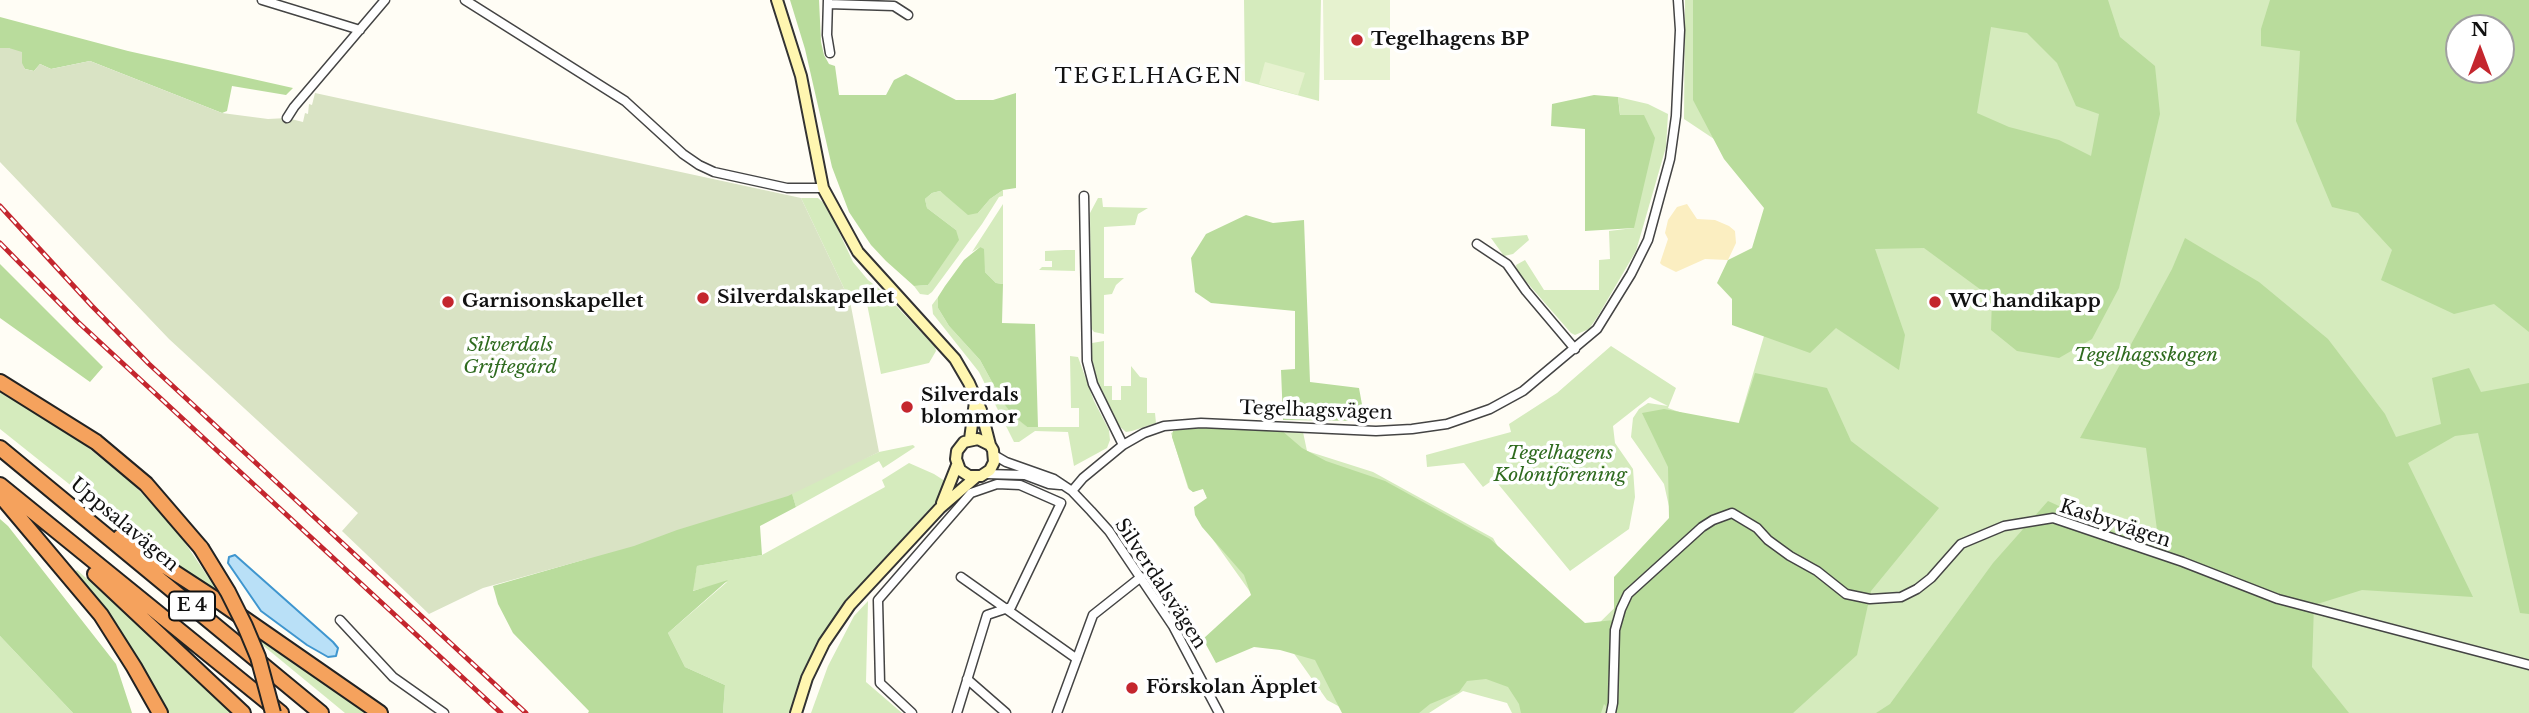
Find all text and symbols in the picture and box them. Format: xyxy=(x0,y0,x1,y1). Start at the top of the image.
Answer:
north arrow xyxy=(2445,14,2515,84)
text: N xyxy=(2471,18,2489,41)
place label: Tegelhagens BP xyxy=(1371,29,1529,51)
marker: Tegelhagens BP xyxy=(1349,32,1365,48)
district label: TEGELHAGEN xyxy=(1056,64,1242,90)
place label: Silverdalskapellet xyxy=(717,287,894,309)
marker: Silverdalskapellet xyxy=(695,290,711,306)
place label: Garnisonskapellet xyxy=(462,291,643,313)
place label: WC handikapp xyxy=(1949,291,2101,313)
marker: Garnisonskapellet xyxy=(440,294,456,310)
marker: WC handikapp xyxy=(1927,294,1943,310)
park label: Silverdals Griftegård xyxy=(463,335,557,379)
park label: Tegelhagsskogen xyxy=(2074,345,2218,367)
place label: Silverdals blommor xyxy=(921,385,1019,429)
street label: Tegelhagsvägen xyxy=(1239,397,1393,425)
marker: Silverdals blommor xyxy=(899,399,915,415)
park label: Tegelhagens Koloniförening xyxy=(1493,443,1627,487)
street label: Uppsalavägen xyxy=(65,473,183,577)
street label: Kasbyvägen xyxy=(2057,495,2173,553)
street label: Silverdalsvägen xyxy=(1109,515,1211,653)
road number: E 4 xyxy=(169,592,215,620)
place label: Förskolan Äpplet xyxy=(1146,677,1317,699)
marker: Förskolan Äpplet xyxy=(1124,680,1140,696)

